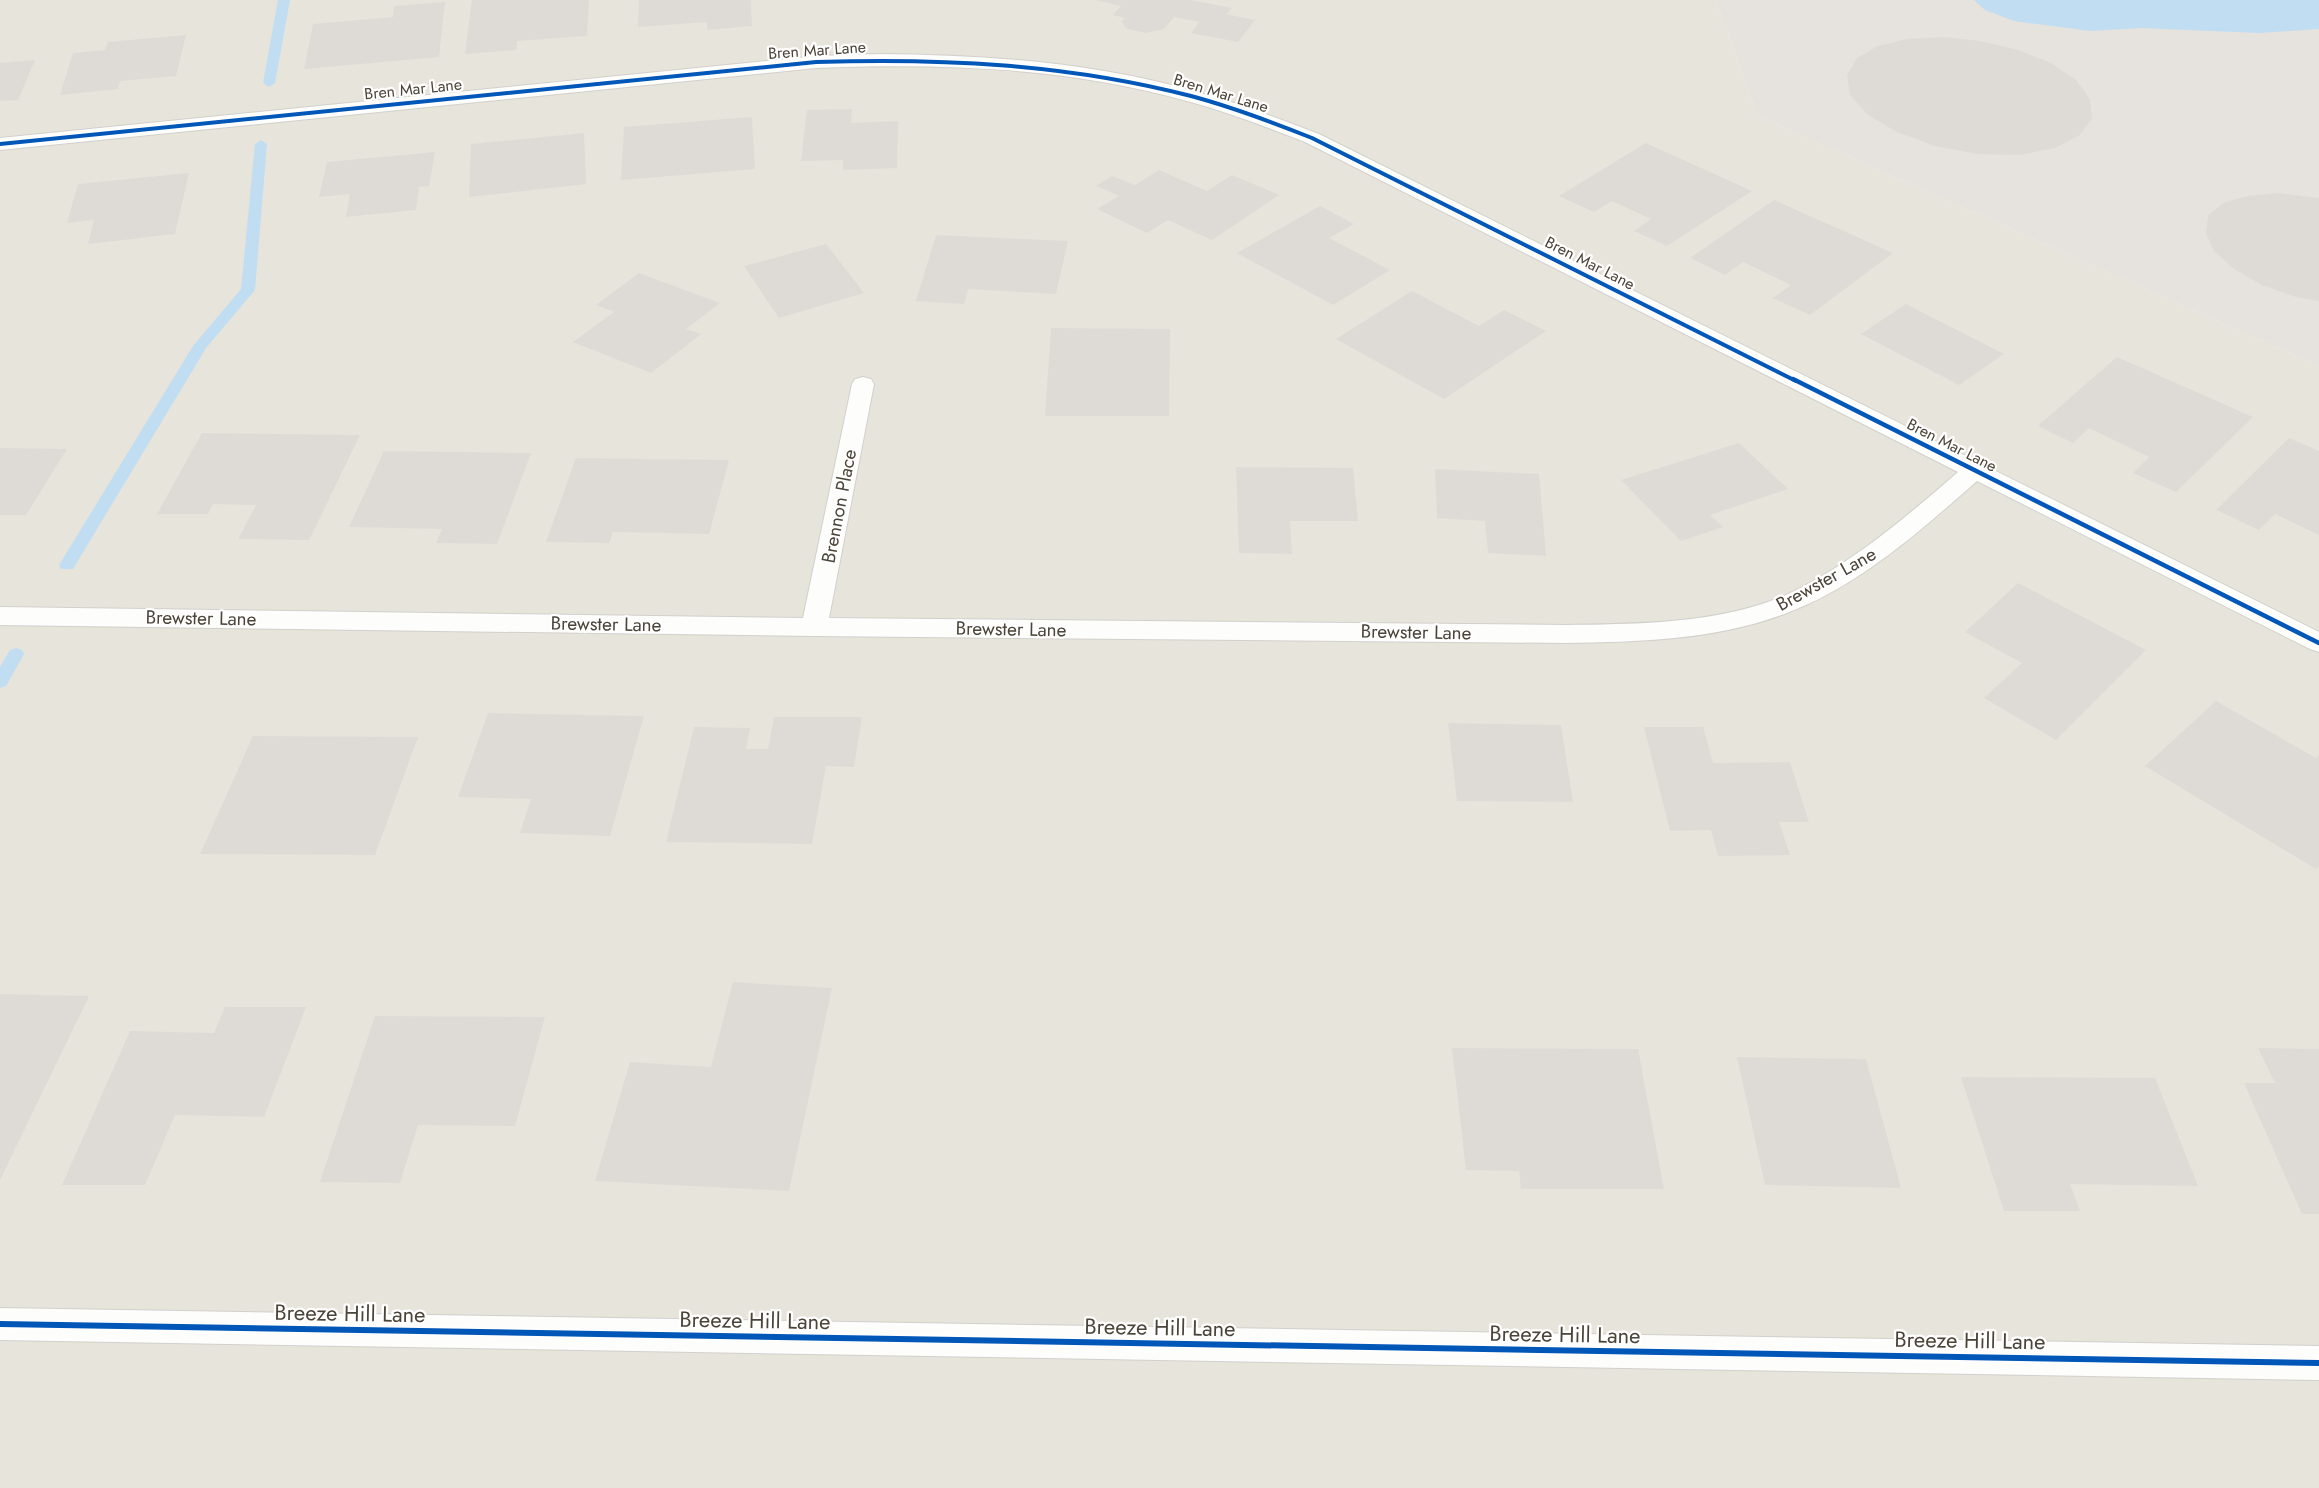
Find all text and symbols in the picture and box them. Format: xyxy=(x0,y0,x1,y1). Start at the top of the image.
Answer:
street label: Bren Mar Lane xyxy=(767,35,867,65)
street label: Bren Mar Lane xyxy=(1171,68,1271,118)
street label: Bren Mar Lane xyxy=(363,72,463,106)
street label: Bren Mar Lane xyxy=(1541,230,1639,296)
street label: Bren Mar Lane xyxy=(1903,412,2001,478)
street label: Brennon Place xyxy=(815,447,863,565)
street label: Brewster Lane xyxy=(1771,540,1881,618)
street label: Brewster Lane xyxy=(145,604,257,632)
street label: Brewster Lane xyxy=(550,610,662,638)
street label: Brewster Lane xyxy=(955,615,1067,643)
street label: Brewster Lane xyxy=(1360,618,1472,646)
street label: Breeze Hill Lane xyxy=(274,1296,426,1330)
street label: Breeze Hill Lane xyxy=(679,1303,831,1337)
street label: Breeze Hill Lane xyxy=(1084,1310,1236,1344)
street label: Breeze Hill Lane xyxy=(1489,1317,1641,1351)
street label: Breeze Hill Lane xyxy=(1894,1323,2046,1357)

